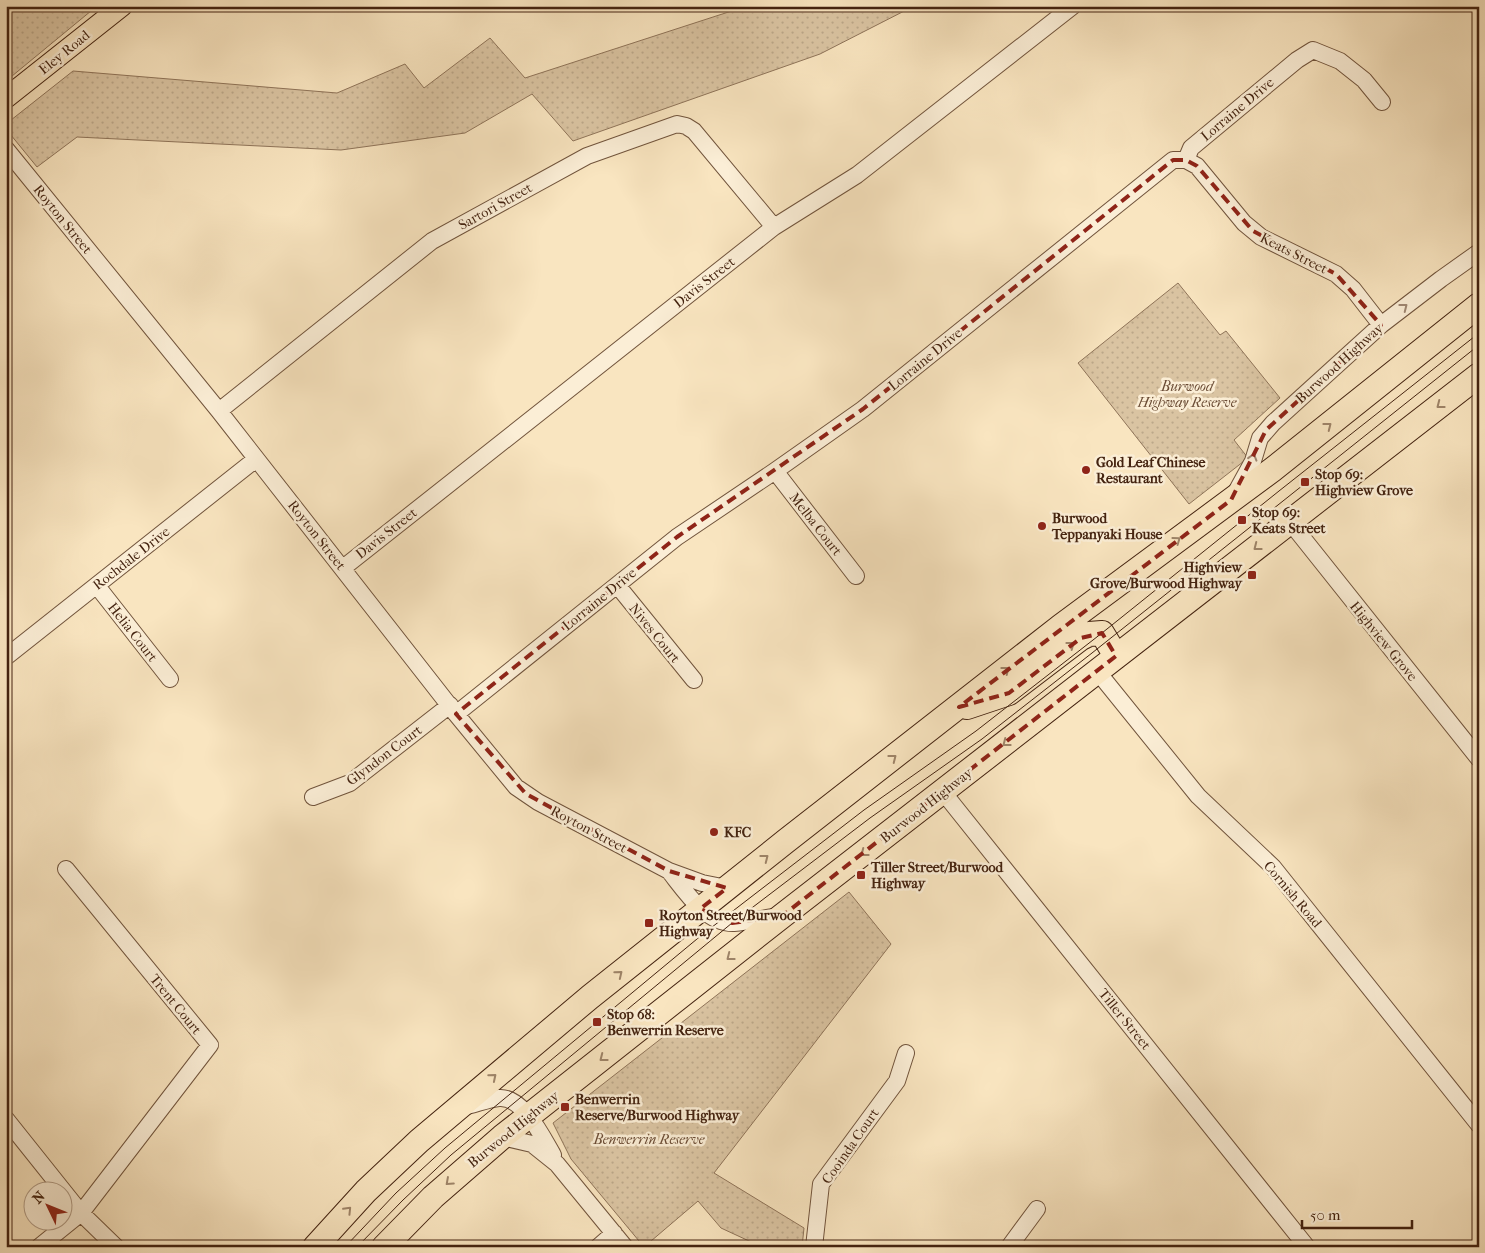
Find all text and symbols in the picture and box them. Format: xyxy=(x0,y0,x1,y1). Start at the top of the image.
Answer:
street label: Eley Road xyxy=(35,26,94,78)
street label: Lorraine Drive xyxy=(1197,74,1277,145)
street label: Sartori Street xyxy=(455,179,535,234)
street label: Royton Street xyxy=(30,181,96,257)
street label: Keats Street xyxy=(1257,229,1330,278)
street label: Davis Street xyxy=(670,253,738,312)
one-way arrow xyxy=(1398,304,1407,313)
street label: Burwood Highway xyxy=(1292,319,1387,407)
street label: Lorraine Drive xyxy=(885,324,966,394)
park label: Burwood Highway Reserve xyxy=(1137,378,1237,411)
one-way arrow xyxy=(1437,399,1446,407)
one-way arrow xyxy=(1322,423,1331,431)
one-way arrow xyxy=(1248,453,1258,462)
place label: Gold Leaf Chinese Restaurant xyxy=(1096,454,1205,487)
marker: Gold Leaf Chinese Restaurant xyxy=(1080,464,1092,476)
place label: Stop 69: Highview Grove xyxy=(1315,466,1413,499)
marker: Stop 69: Highview Grove xyxy=(1299,476,1311,488)
street label: Melba Court xyxy=(786,489,846,559)
street label: Royton Street xyxy=(284,497,349,574)
street label: Davis Street xyxy=(352,504,420,563)
place label: Stop 69: Keats Street xyxy=(1252,504,1326,537)
place label: Burwood Teppanyaki House xyxy=(1051,510,1163,543)
marker: Stop 69: Keats Street xyxy=(1236,514,1248,526)
marker: Burwood Teppanyaki House xyxy=(1036,520,1048,532)
street label: Rochdale Drive xyxy=(89,523,173,594)
one-way arrow xyxy=(1171,537,1181,546)
one-way arrow xyxy=(1254,542,1263,550)
place label: Highview Grove/Burwood Highway xyxy=(1090,559,1244,592)
street label: Lorraine Drive xyxy=(559,564,640,634)
marker: Highview Grove/Burwood Highway xyxy=(1246,569,1258,581)
street label: Highview Grove xyxy=(1346,598,1421,685)
street label: Helia Court xyxy=(104,599,161,665)
street label: Nives Court xyxy=(625,600,684,666)
one-way arrow xyxy=(1065,643,1074,651)
one-way arrow xyxy=(1000,667,1010,676)
street label: Glyndon Court xyxy=(343,722,425,789)
one-way arrow xyxy=(1003,737,1012,745)
one-way arrow xyxy=(887,755,896,763)
street label: Burwood Highway xyxy=(877,764,976,847)
street label: Royton Street xyxy=(548,802,630,857)
place label: KFC xyxy=(724,824,751,841)
marker: KFC xyxy=(708,826,720,838)
one-way arrow xyxy=(860,847,870,856)
one-way arrow xyxy=(759,855,768,863)
street label: Cornish Road xyxy=(1260,858,1326,931)
place label: Tiller Street/Burwood Highway xyxy=(870,859,1005,892)
marker: Tiller Street/Burwood Highway xyxy=(855,869,867,881)
place label: Royton Street/Burwood Highway xyxy=(659,907,803,940)
marker: Royton Street/Burwood Highway xyxy=(643,917,655,929)
one-way arrow xyxy=(727,952,736,961)
street label: Trent Court xyxy=(146,971,205,1038)
one-way arrow xyxy=(613,972,622,980)
street label: Tiller Street xyxy=(1095,985,1154,1053)
place label: Stop 68: Benwerrin Reserve xyxy=(607,1006,724,1039)
marker: Stop 68: Benwerrin Reserve xyxy=(591,1016,603,1028)
one-way arrow xyxy=(599,1052,608,1061)
one-way arrow xyxy=(487,1074,496,1083)
street label: Burwood Highway xyxy=(464,1087,563,1171)
place label: Benwerrin Reserve/Burwood Highway xyxy=(575,1091,741,1124)
marker: Benwerrin Reserve/Burwood Highway xyxy=(559,1101,571,1113)
street label: Cooinda Court xyxy=(818,1105,883,1187)
park label: Benwerrin Reserve xyxy=(593,1131,705,1148)
one-way arrow xyxy=(446,1176,455,1185)
north arrow xyxy=(22,1180,72,1230)
text: N xyxy=(29,1188,49,1207)
scale bar xyxy=(1302,1198,1412,1230)
text: 50 m xyxy=(1310,1206,1341,1224)
one-way arrow xyxy=(342,1207,351,1216)

